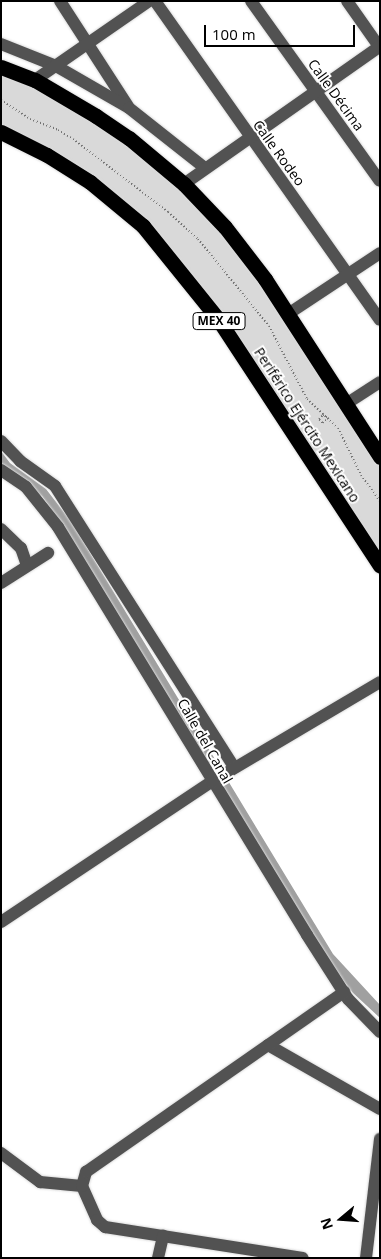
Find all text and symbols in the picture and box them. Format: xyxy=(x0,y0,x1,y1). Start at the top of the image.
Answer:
scale bar xyxy=(206,15,357,47)
text: 100 m xyxy=(212,24,256,44)
street label: Calle Décima xyxy=(304,56,368,134)
street label: Calle Rodeo xyxy=(250,117,308,189)
road number: MEX 40 xyxy=(192,312,246,331)
street label: Periférico Ejército Mexicano xyxy=(251,344,363,506)
street label: Calle del Canal xyxy=(174,696,236,786)
north arrow xyxy=(316,1194,366,1244)
text: N xyxy=(315,1215,337,1232)

